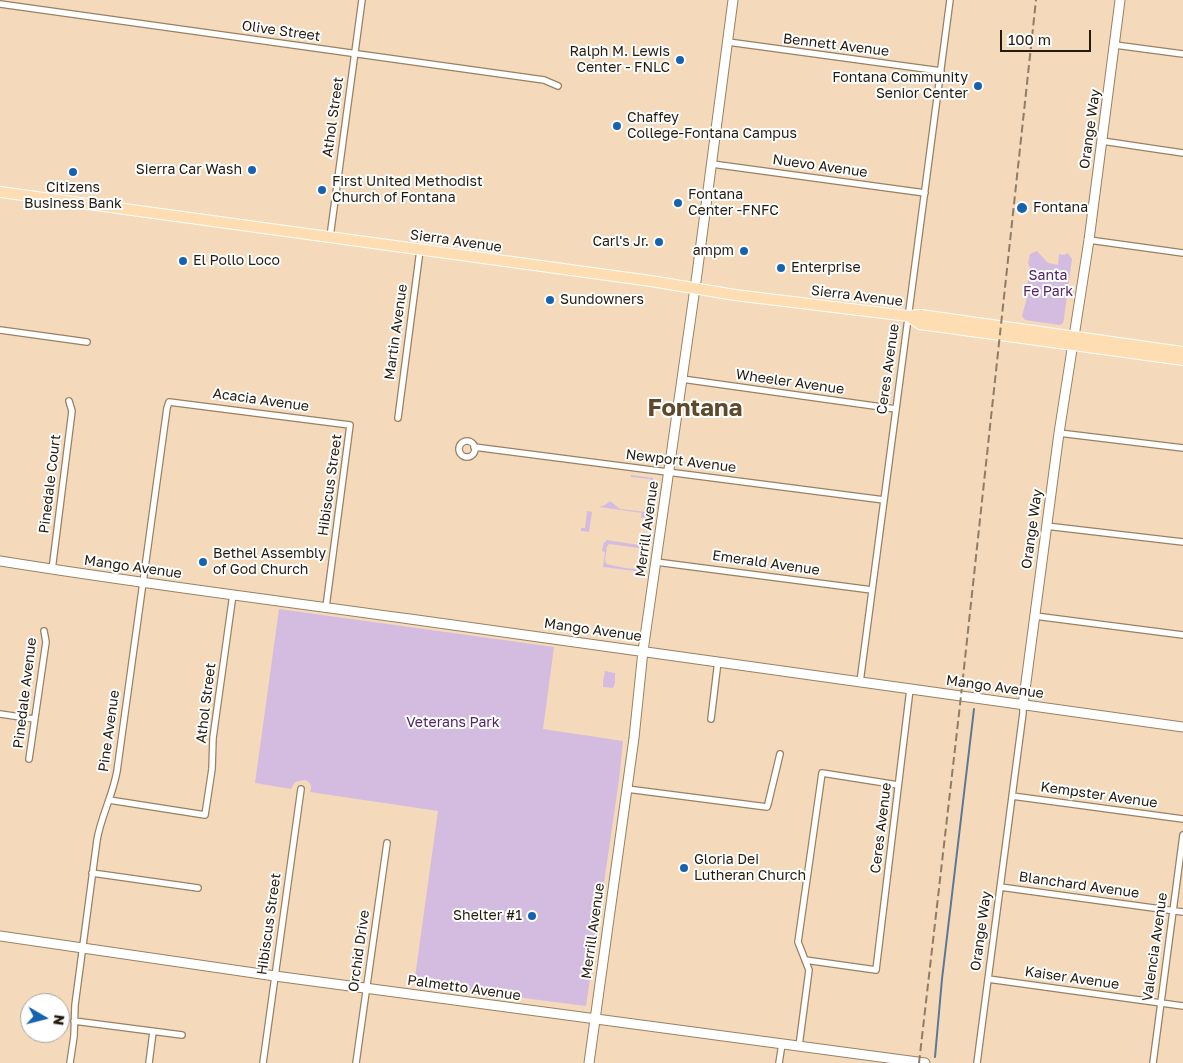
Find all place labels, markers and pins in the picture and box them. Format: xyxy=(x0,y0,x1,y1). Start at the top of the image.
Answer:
place label: Ralph M. Lewis Center - FNLC xyxy=(569,44,670,76)
marker: Ralph M. Lewis Center - FNLC xyxy=(674,54,686,66)
place label: Fontana Community Senior Center xyxy=(832,70,968,102)
marker: Fontana Community Senior Center xyxy=(972,80,984,92)
place label: Chaffey College-Fontana Campus xyxy=(627,110,797,142)
marker: Chaffey College-Fontana Campus xyxy=(611,120,623,132)
place label: Sierra Car Wash xyxy=(136,162,242,178)
marker: Sierra Car Wash xyxy=(246,164,258,176)
marker: Citizens Business Bank xyxy=(67,166,79,178)
place label: First United Methodist Church of Fontana xyxy=(332,174,483,206)
place label: Citizens Business Bank xyxy=(24,180,122,212)
marker: First United Methodist Church of Fontana xyxy=(316,184,328,196)
place label: Fontana Center -FNFC xyxy=(688,187,779,220)
marker: Fontana Center -FNFC xyxy=(672,197,684,209)
place label: Fontana xyxy=(1033,200,1088,216)
marker: Fontana xyxy=(1015,201,1029,215)
place label: Carl's Jr. xyxy=(592,234,649,250)
marker: Carl's Jr. xyxy=(653,236,665,248)
place label: ampm xyxy=(693,243,734,259)
marker: ampm xyxy=(738,245,750,257)
place label: El Pollo Loco xyxy=(193,253,280,269)
marker: El Pollo Loco xyxy=(177,255,189,267)
place label: Enterprise xyxy=(791,260,861,276)
marker: Enterprise xyxy=(775,262,787,274)
place label: Sundowners xyxy=(560,292,644,308)
marker: Sundowners xyxy=(544,294,556,306)
place label: Bethel Assembly of God Church xyxy=(213,546,326,578)
marker: Bethel Assembly of God Church xyxy=(197,556,209,568)
place label: Gloria Dei Lutheran Church xyxy=(694,852,806,884)
marker: Gloria Dei Lutheran Church xyxy=(678,862,690,874)
place label: Shelter #1 xyxy=(453,908,522,924)
marker: Shelter #1 xyxy=(526,910,538,922)

